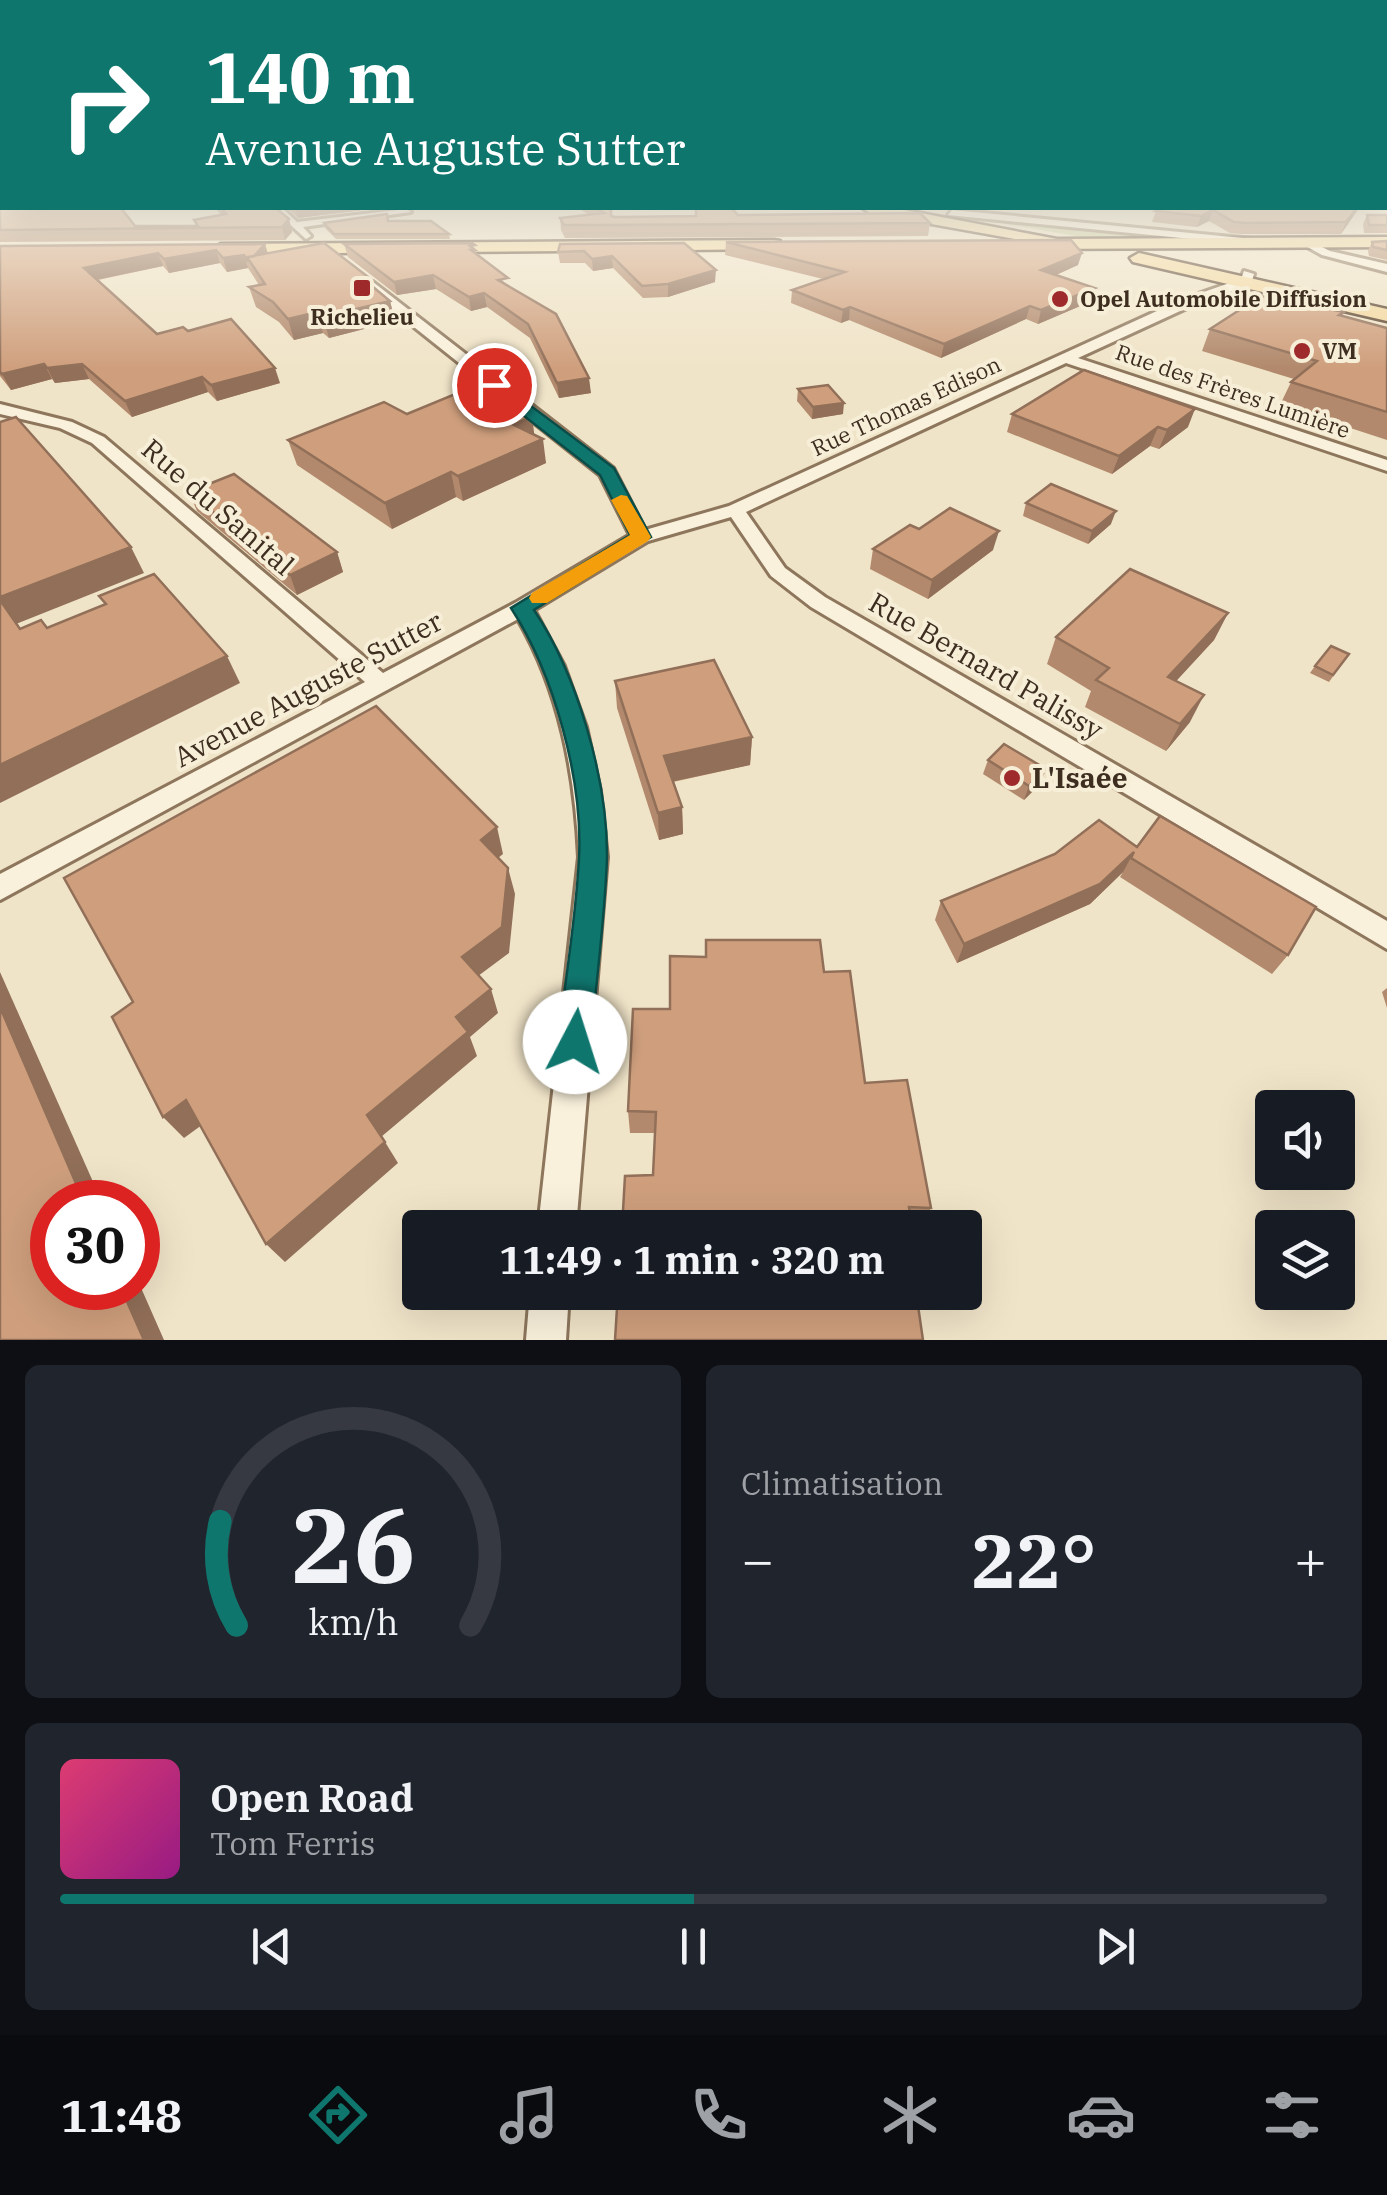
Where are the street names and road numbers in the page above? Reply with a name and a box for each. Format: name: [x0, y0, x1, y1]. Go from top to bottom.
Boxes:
street label: Rue des Frères Lumière: [1112, 337, 1354, 444]
street label: Rue Thomas Edison: [806, 349, 1005, 462]
street label: Rue du Sanital: [134, 430, 302, 583]
street label: Rue Bernard Palissy: [863, 583, 1110, 748]
street label: Avenue Auguste Sutter: [167, 602, 449, 775]

